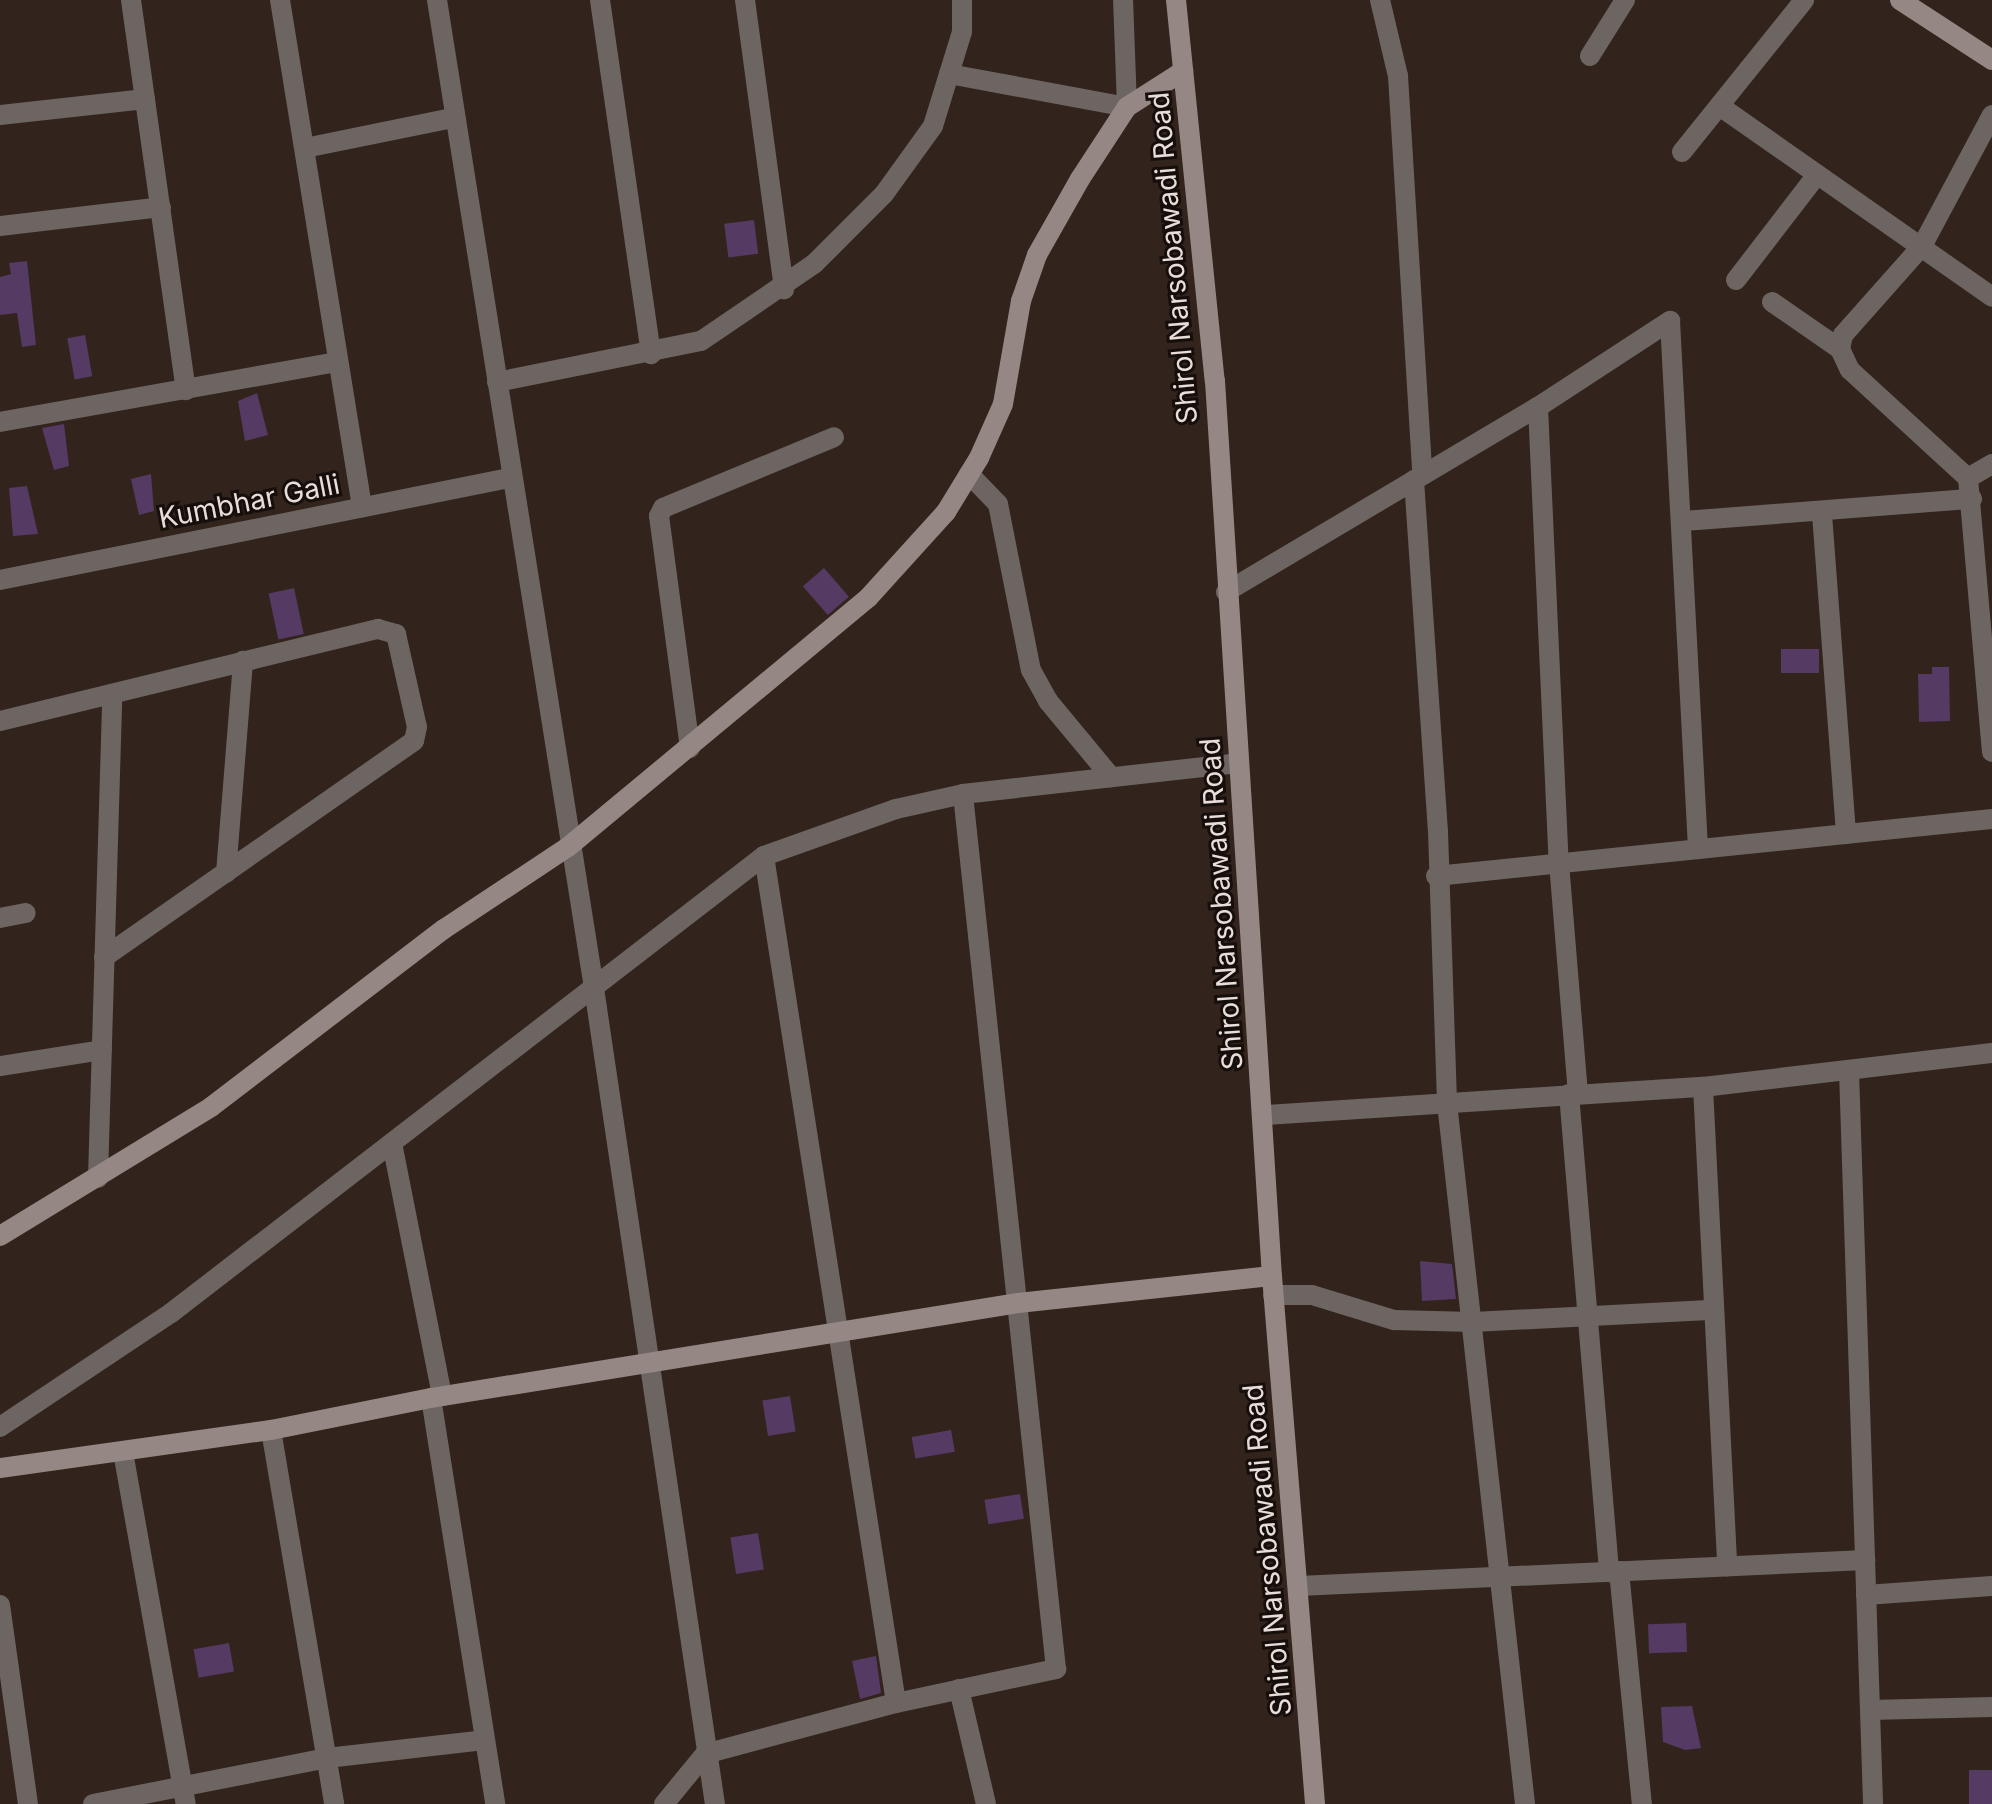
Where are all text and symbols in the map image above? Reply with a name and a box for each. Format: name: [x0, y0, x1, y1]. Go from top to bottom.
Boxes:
street label: Shirol Narsobawadi Road: [1142, 91, 1204, 425]
street label: Kumbhar Galli: [156, 467, 342, 535]
street label: Shirol Narsobawadi Road: [1193, 737, 1249, 1071]
street label: Shirol Narsobawadi Road: [1236, 1383, 1298, 1717]

